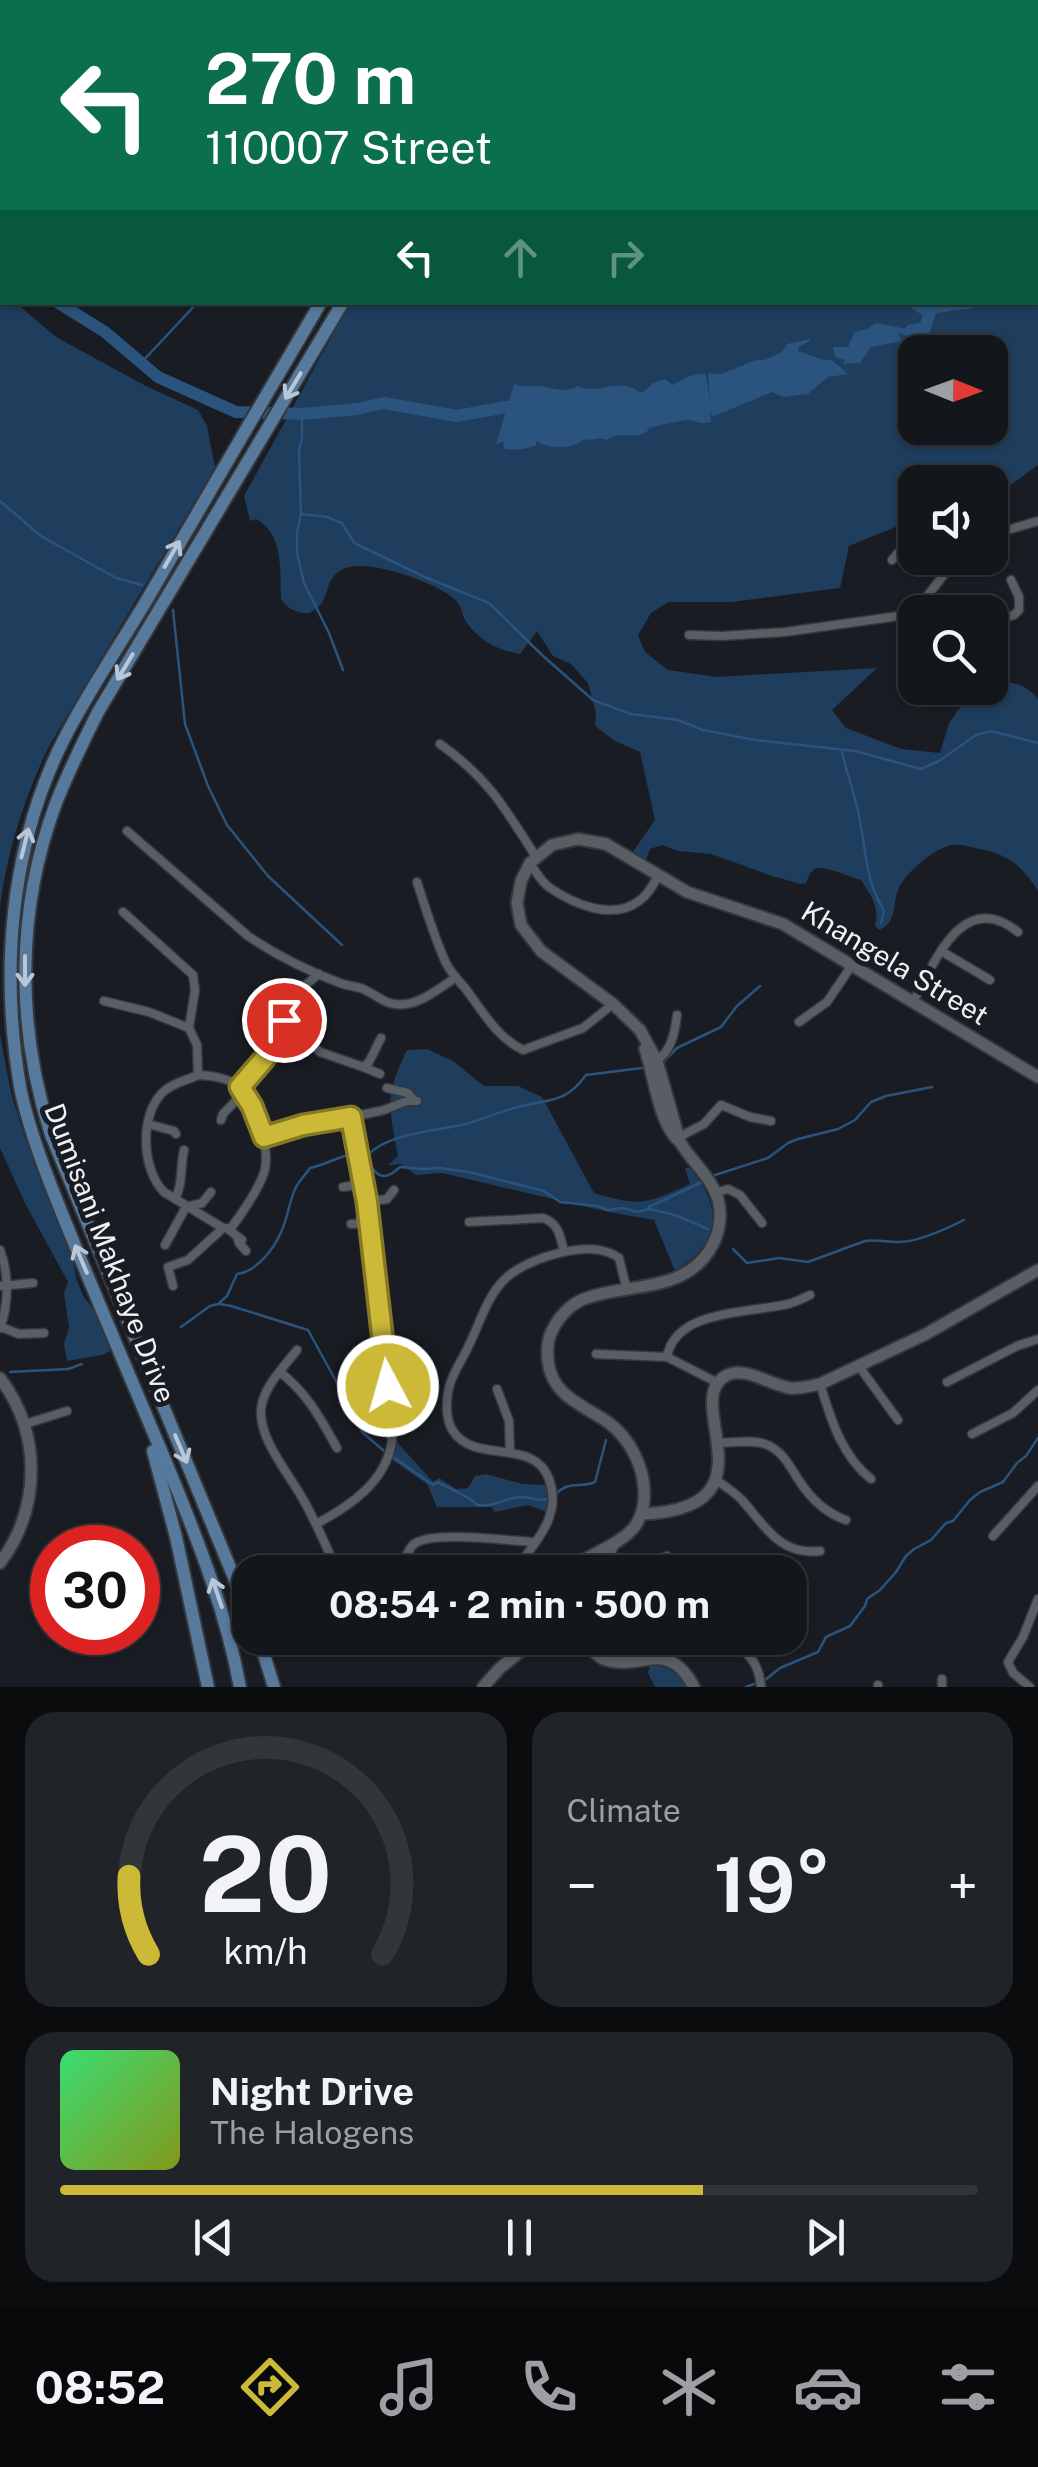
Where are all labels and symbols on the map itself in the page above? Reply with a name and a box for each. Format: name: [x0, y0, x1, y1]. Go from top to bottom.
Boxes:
north arrow: [898, 335, 1008, 445]
one-way arrow: [283, 371, 303, 400]
one-way arrow: [162, 540, 182, 569]
one-way arrow: [115, 652, 135, 681]
one-way arrow: [16, 828, 35, 859]
street label: Khangela Street: [796, 894, 995, 1031]
one-way arrow: [16, 954, 34, 987]
pin: [242, 978, 327, 1063]
street label: Dumisani Makhaye Drive: [38, 1099, 183, 1407]
one-way arrow: [71, 1244, 89, 1275]
position arrow: [336, 1334, 440, 1438]
one-way arrow: [173, 1433, 191, 1464]
speed limit sign: 30: [30, 1525, 160, 1655]
one-way arrow: [206, 1577, 224, 1609]

